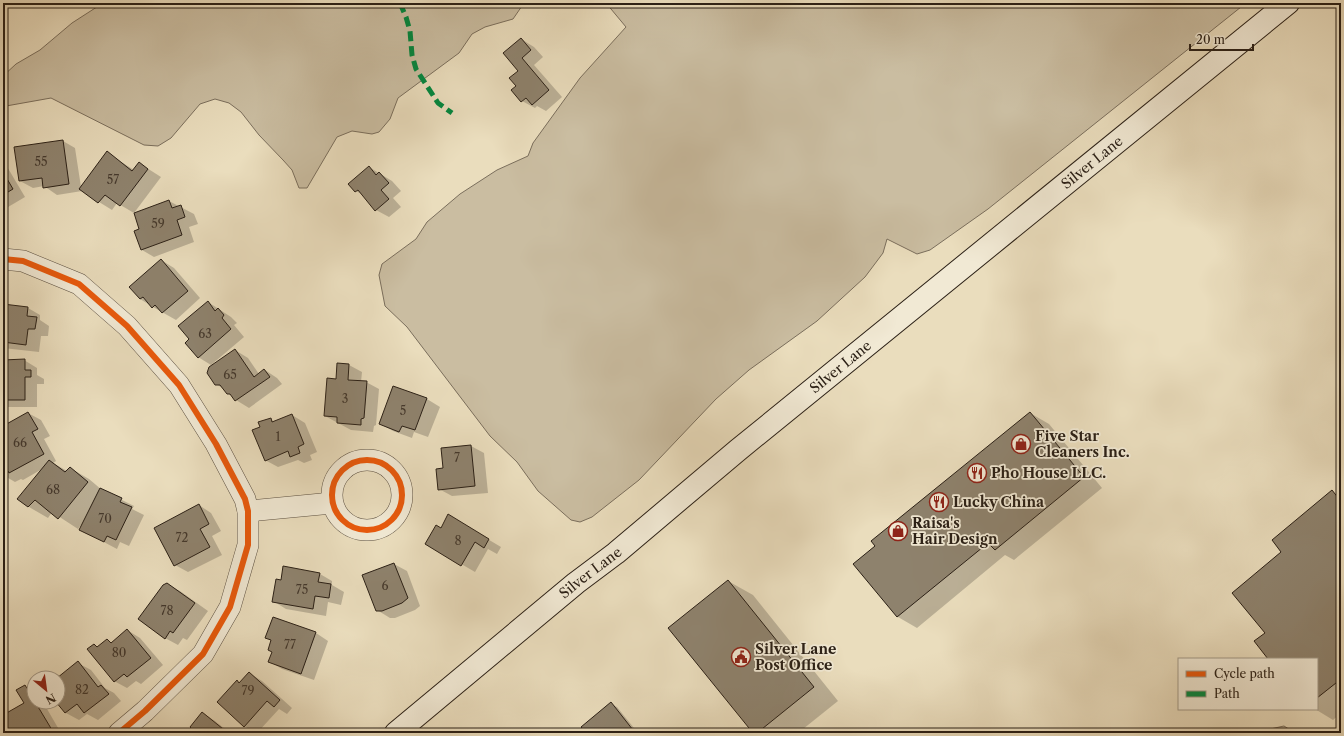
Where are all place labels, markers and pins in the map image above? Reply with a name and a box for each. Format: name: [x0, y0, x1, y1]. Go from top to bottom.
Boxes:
place label: Five Star Cleaners Inc.: [1035, 427, 1130, 461]
shop icon: Five Star Cleaners Inc.: [1010, 433, 1032, 455]
restaurant icon: Pho House LLC.: [966, 462, 988, 484]
place label: Pho House LLC.: [991, 464, 1106, 482]
restaurant icon: Lucky China: [928, 491, 950, 513]
place label: Lucky China: [953, 493, 1045, 511]
place label: Raisa's Hair Design: [912, 514, 998, 548]
shop icon: Raisa's Hair Design: [887, 520, 909, 542]
place label: Silver Lane Post Office: [755, 640, 836, 674]
public building icon: Silver Lane Post Office: [730, 646, 752, 668]

